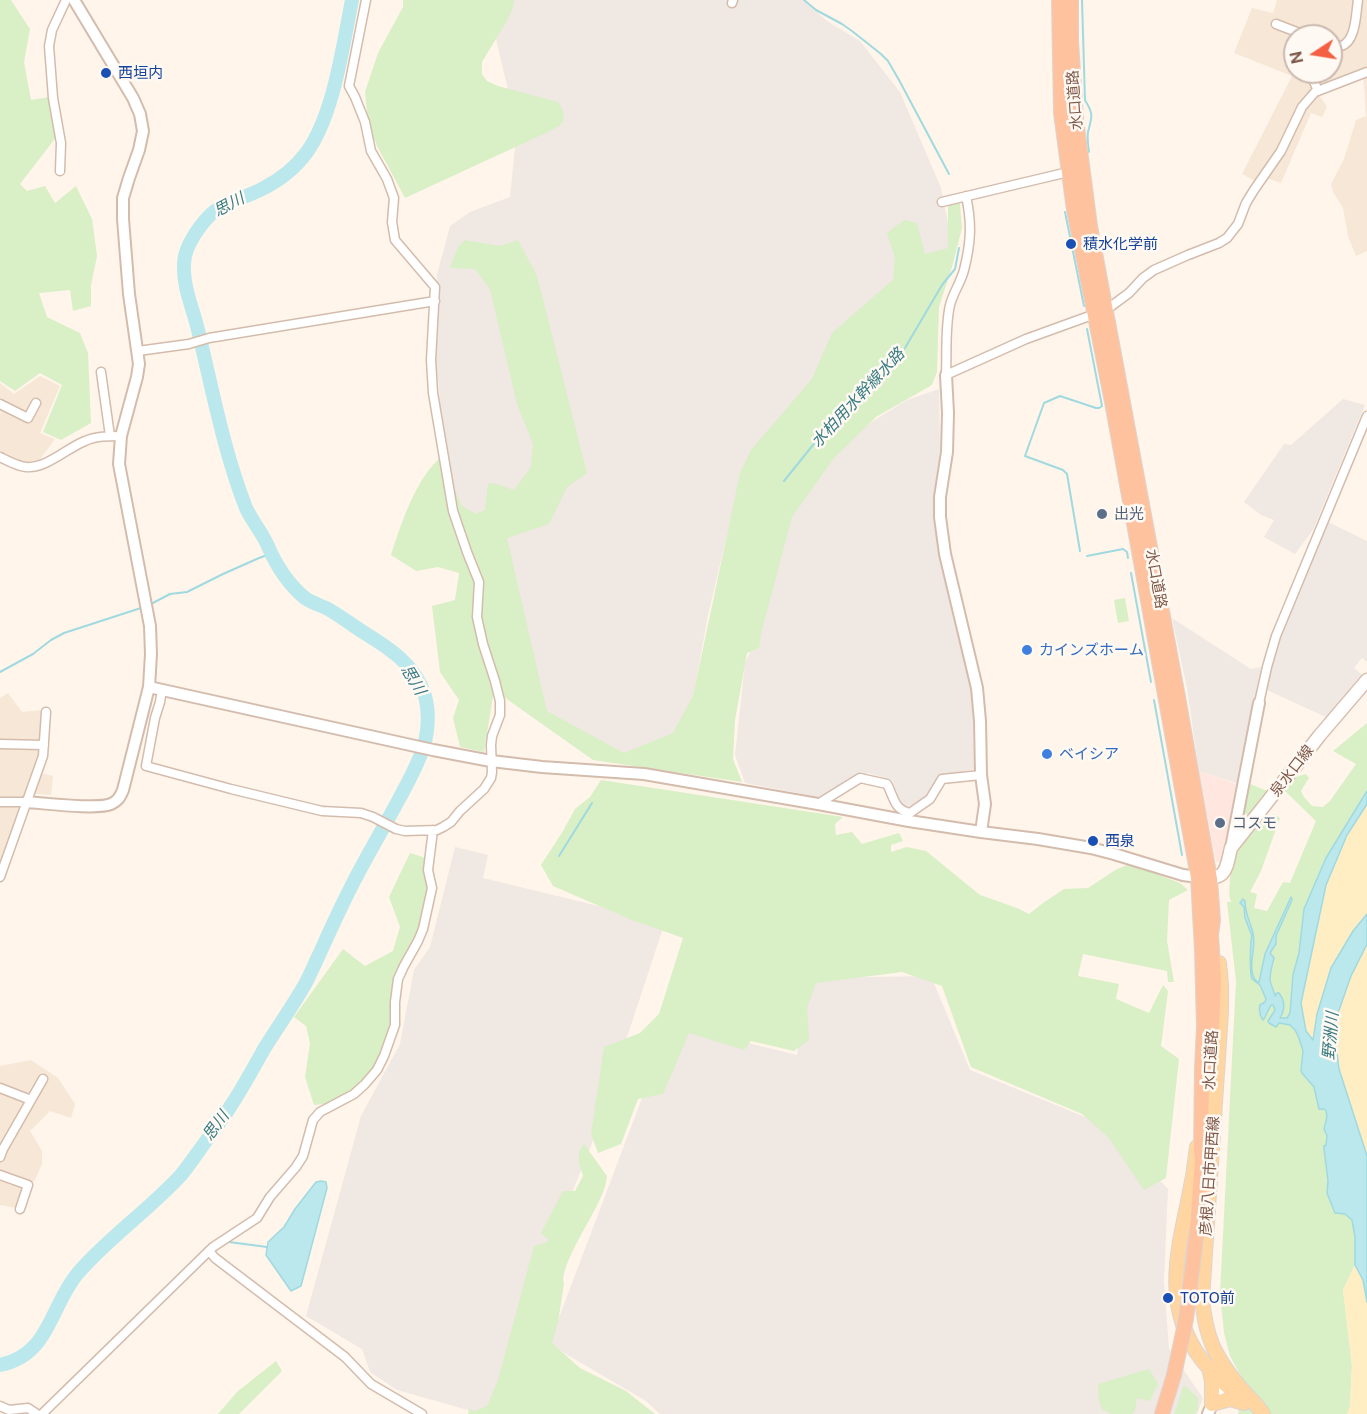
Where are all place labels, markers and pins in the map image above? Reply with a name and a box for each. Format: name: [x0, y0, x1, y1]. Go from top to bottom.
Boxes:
place label: 西垣内: [118, 64, 163, 82]
marker: 西垣内: [99, 66, 113, 80]
place label: 積水化学前: [1083, 235, 1158, 253]
marker: 積水化学前: [1064, 237, 1078, 251]
place label: 出光: [1114, 505, 1144, 523]
marker: 出光: [1095, 507, 1109, 521]
place label: カインズホーム: [1039, 641, 1144, 659]
marker: カインズホーム: [1020, 643, 1034, 657]
place label: ベイシア: [1059, 745, 1119, 763]
marker: ベイシア: [1040, 747, 1054, 761]
place label: コスモ: [1232, 814, 1277, 832]
marker: コスモ: [1213, 816, 1227, 830]
place label: 西泉: [1105, 832, 1135, 850]
marker: 西泉: [1086, 834, 1100, 848]
place label: TOTO前: [1180, 1289, 1235, 1307]
marker: TOTO前: [1161, 1291, 1175, 1305]

